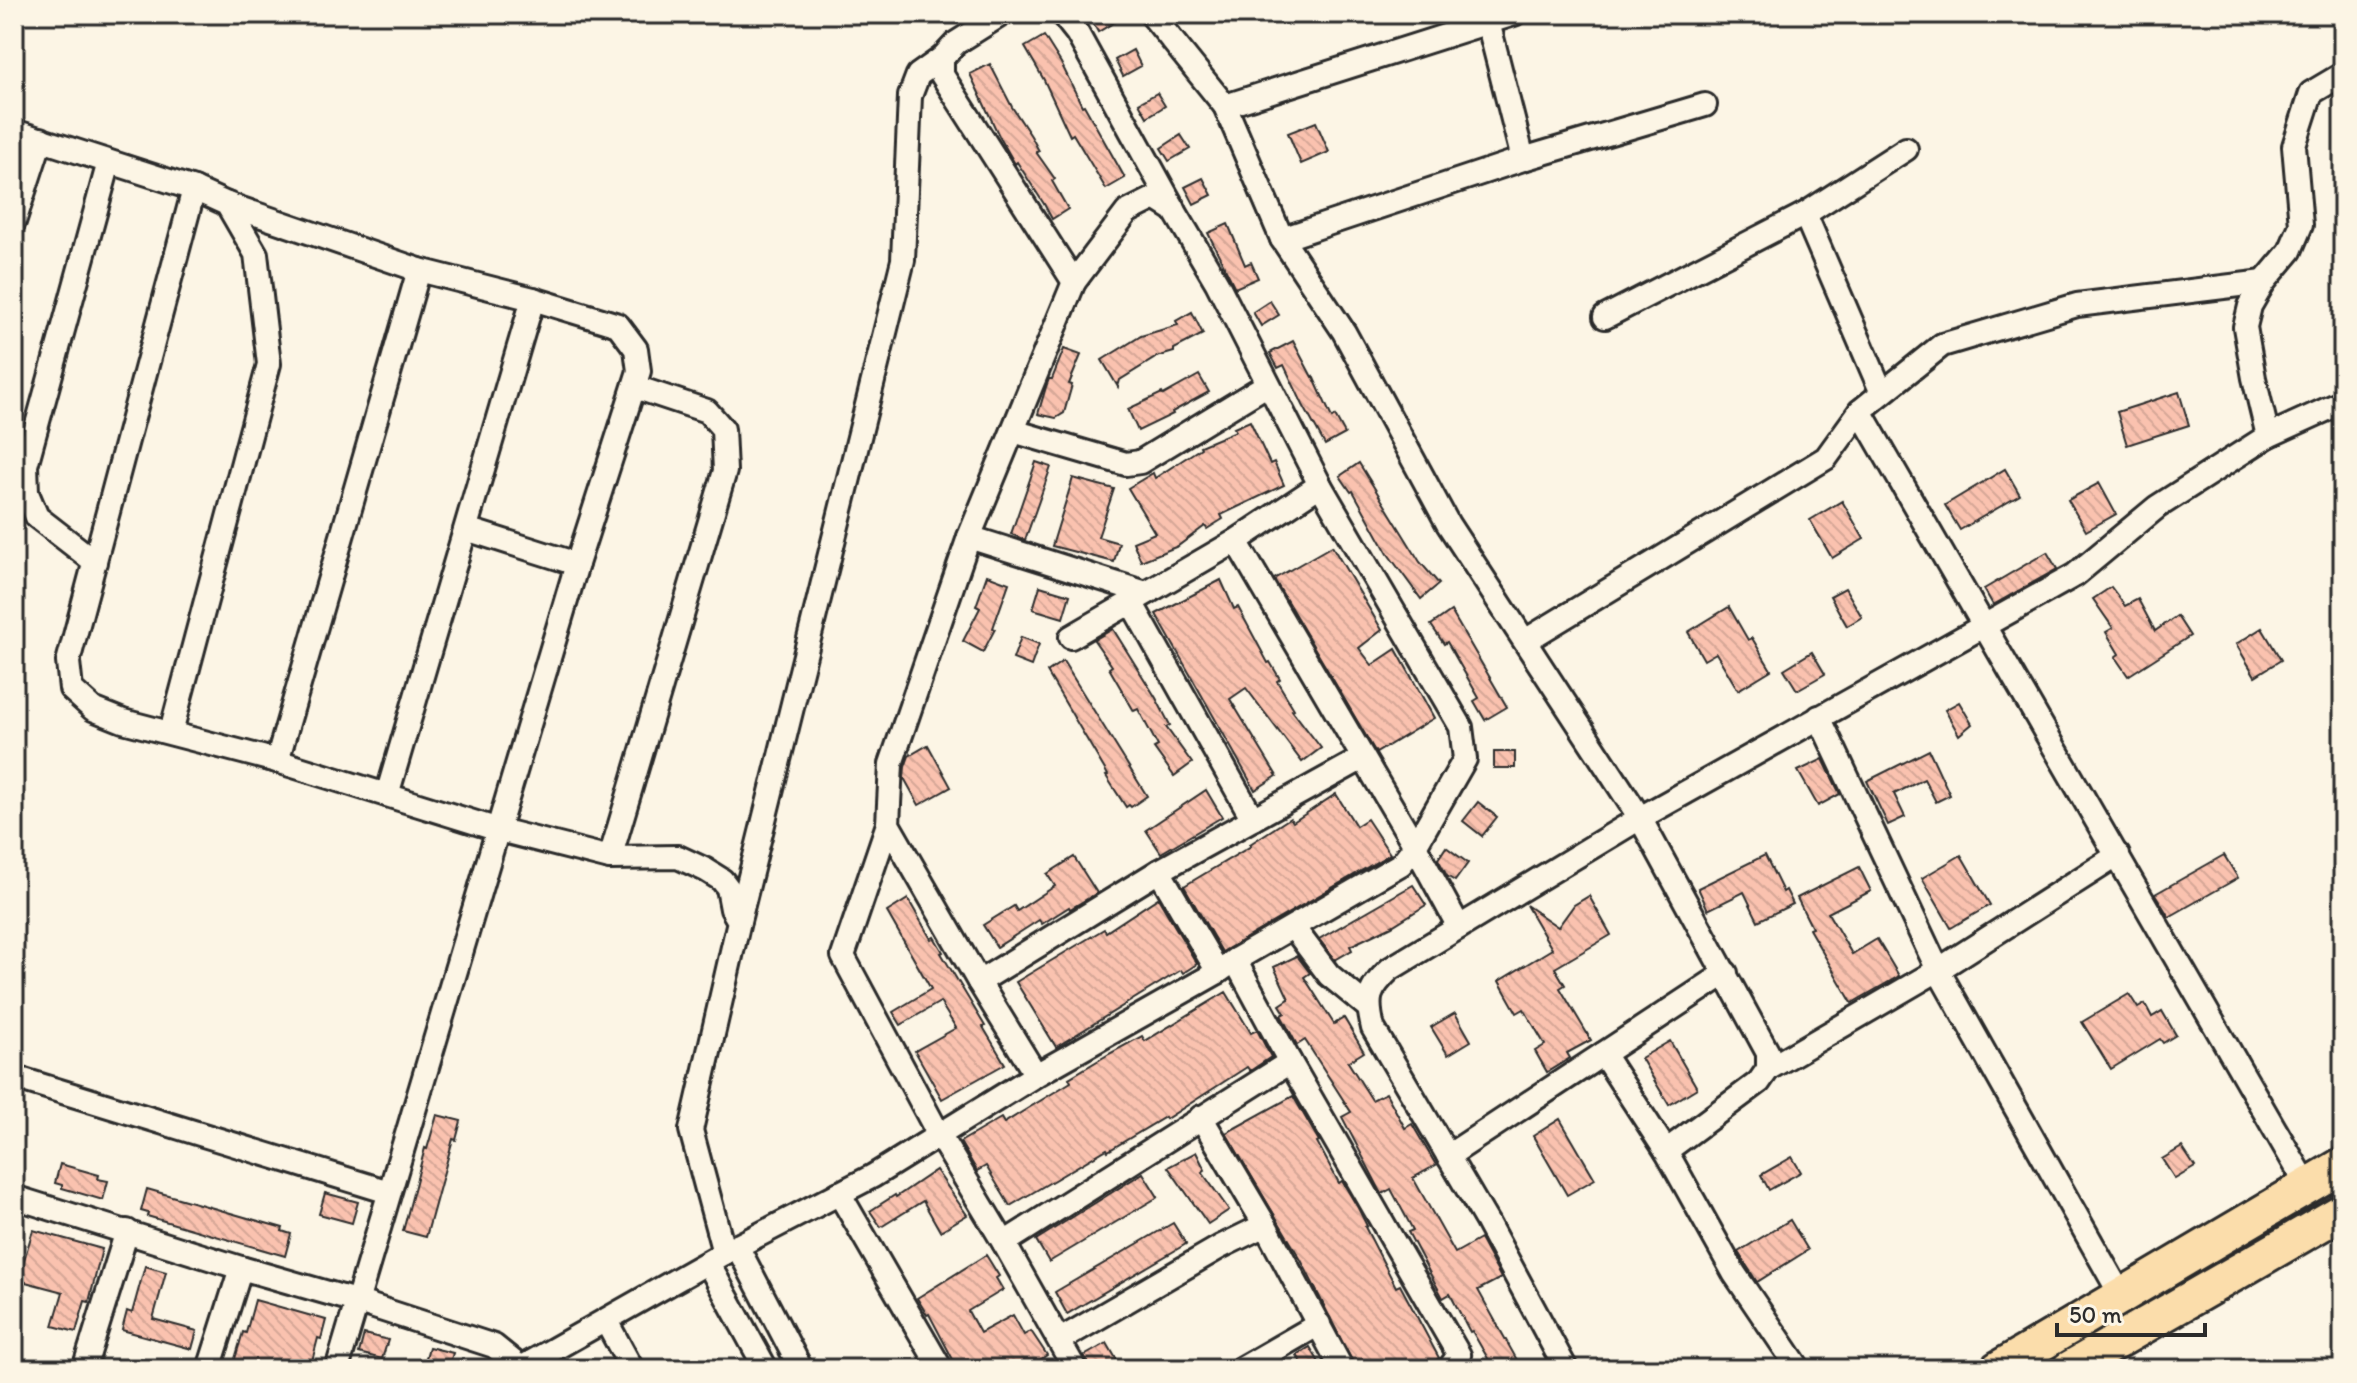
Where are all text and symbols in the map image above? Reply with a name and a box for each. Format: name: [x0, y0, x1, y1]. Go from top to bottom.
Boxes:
scale bar: [2057, 1287, 2205, 1337]
text: 50 m: [2069, 1300, 2122, 1329]

